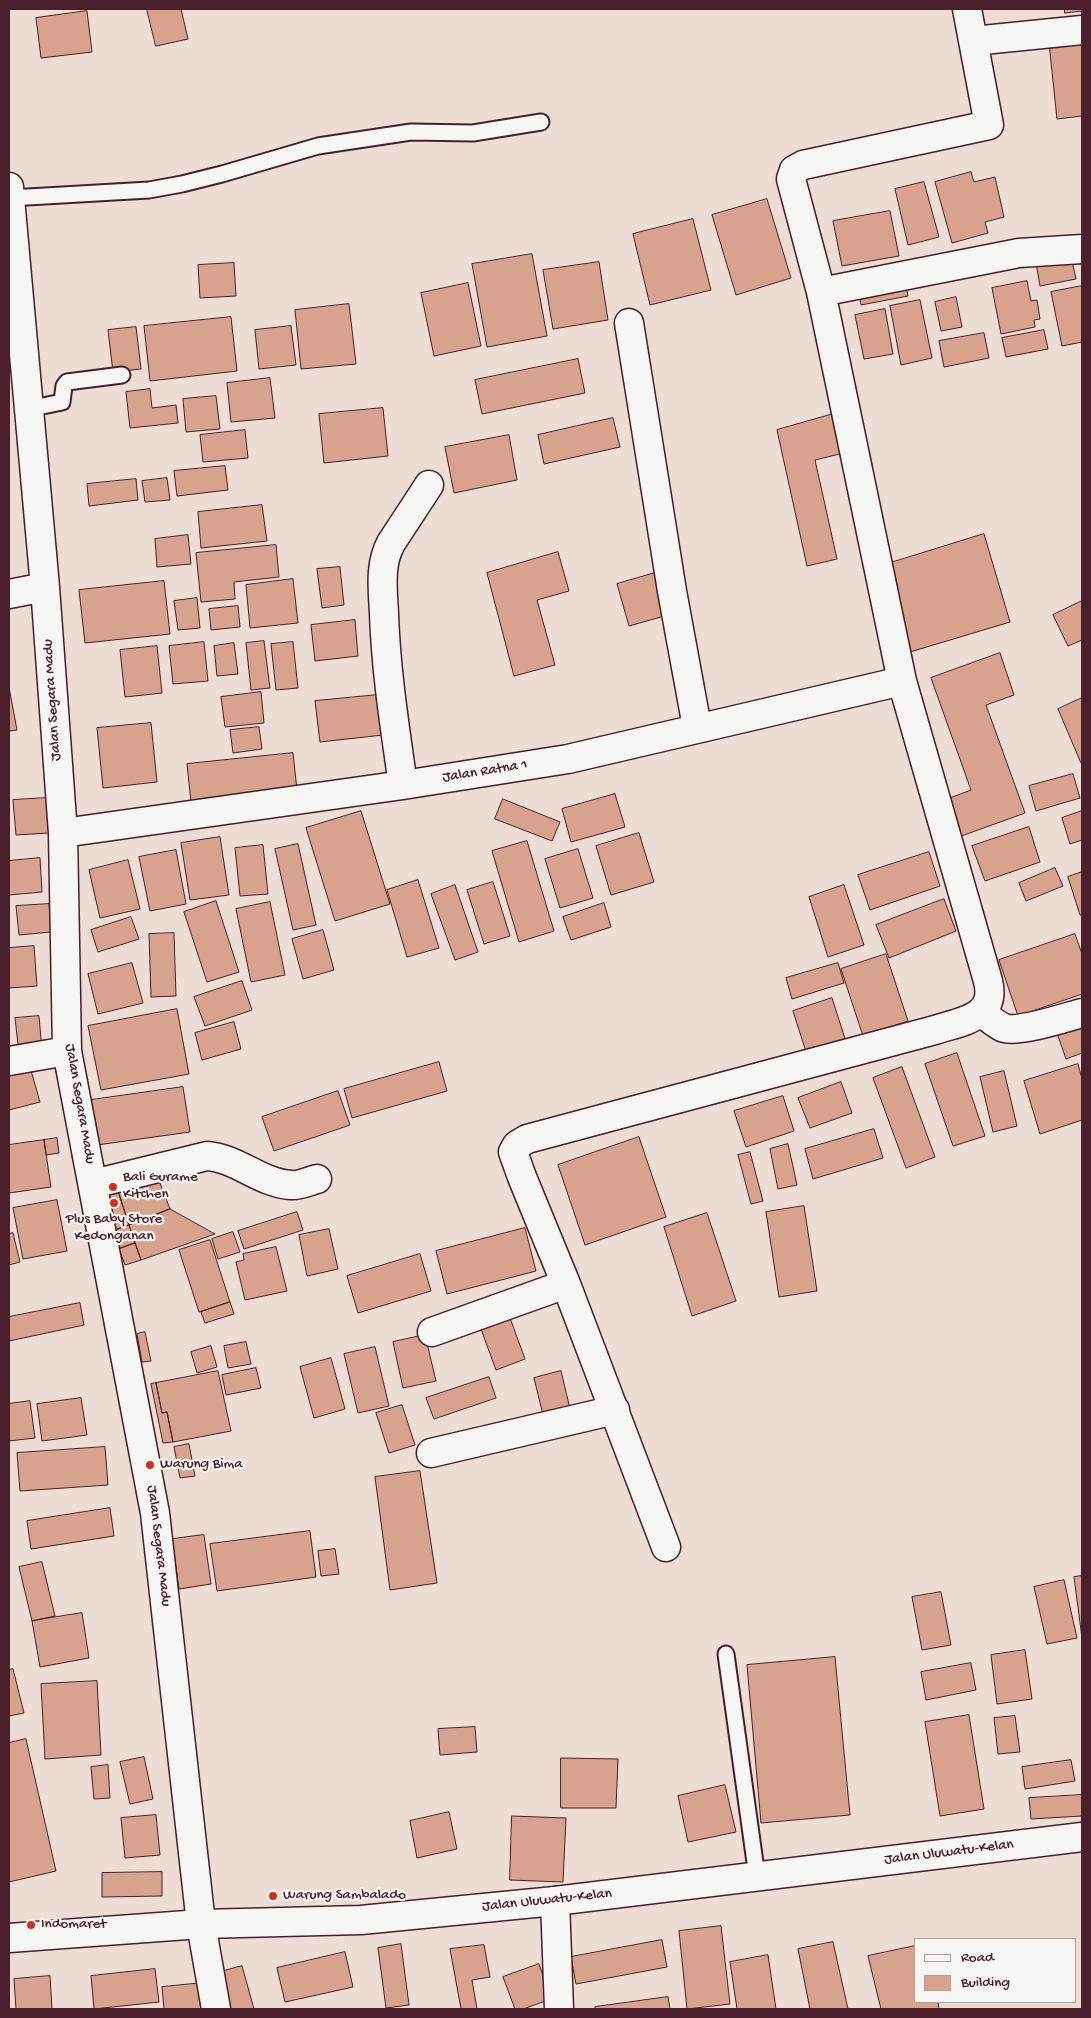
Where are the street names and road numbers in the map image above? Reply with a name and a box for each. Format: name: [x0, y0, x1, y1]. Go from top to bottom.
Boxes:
street label: Jalan Segara Madu: [40, 639, 66, 761]
street label: Jalan Ratna 1: [441, 756, 529, 788]
street label: Jalan Segara Madu: [60, 1042, 98, 1166]
street label: Jalan Segara Madu: [142, 1484, 174, 1608]
street label: Jalan Uluwatu-Kelan: [883, 1836, 1015, 1870]
street label: Jalan Uluwatu-Kelan: [481, 1885, 613, 1917]

